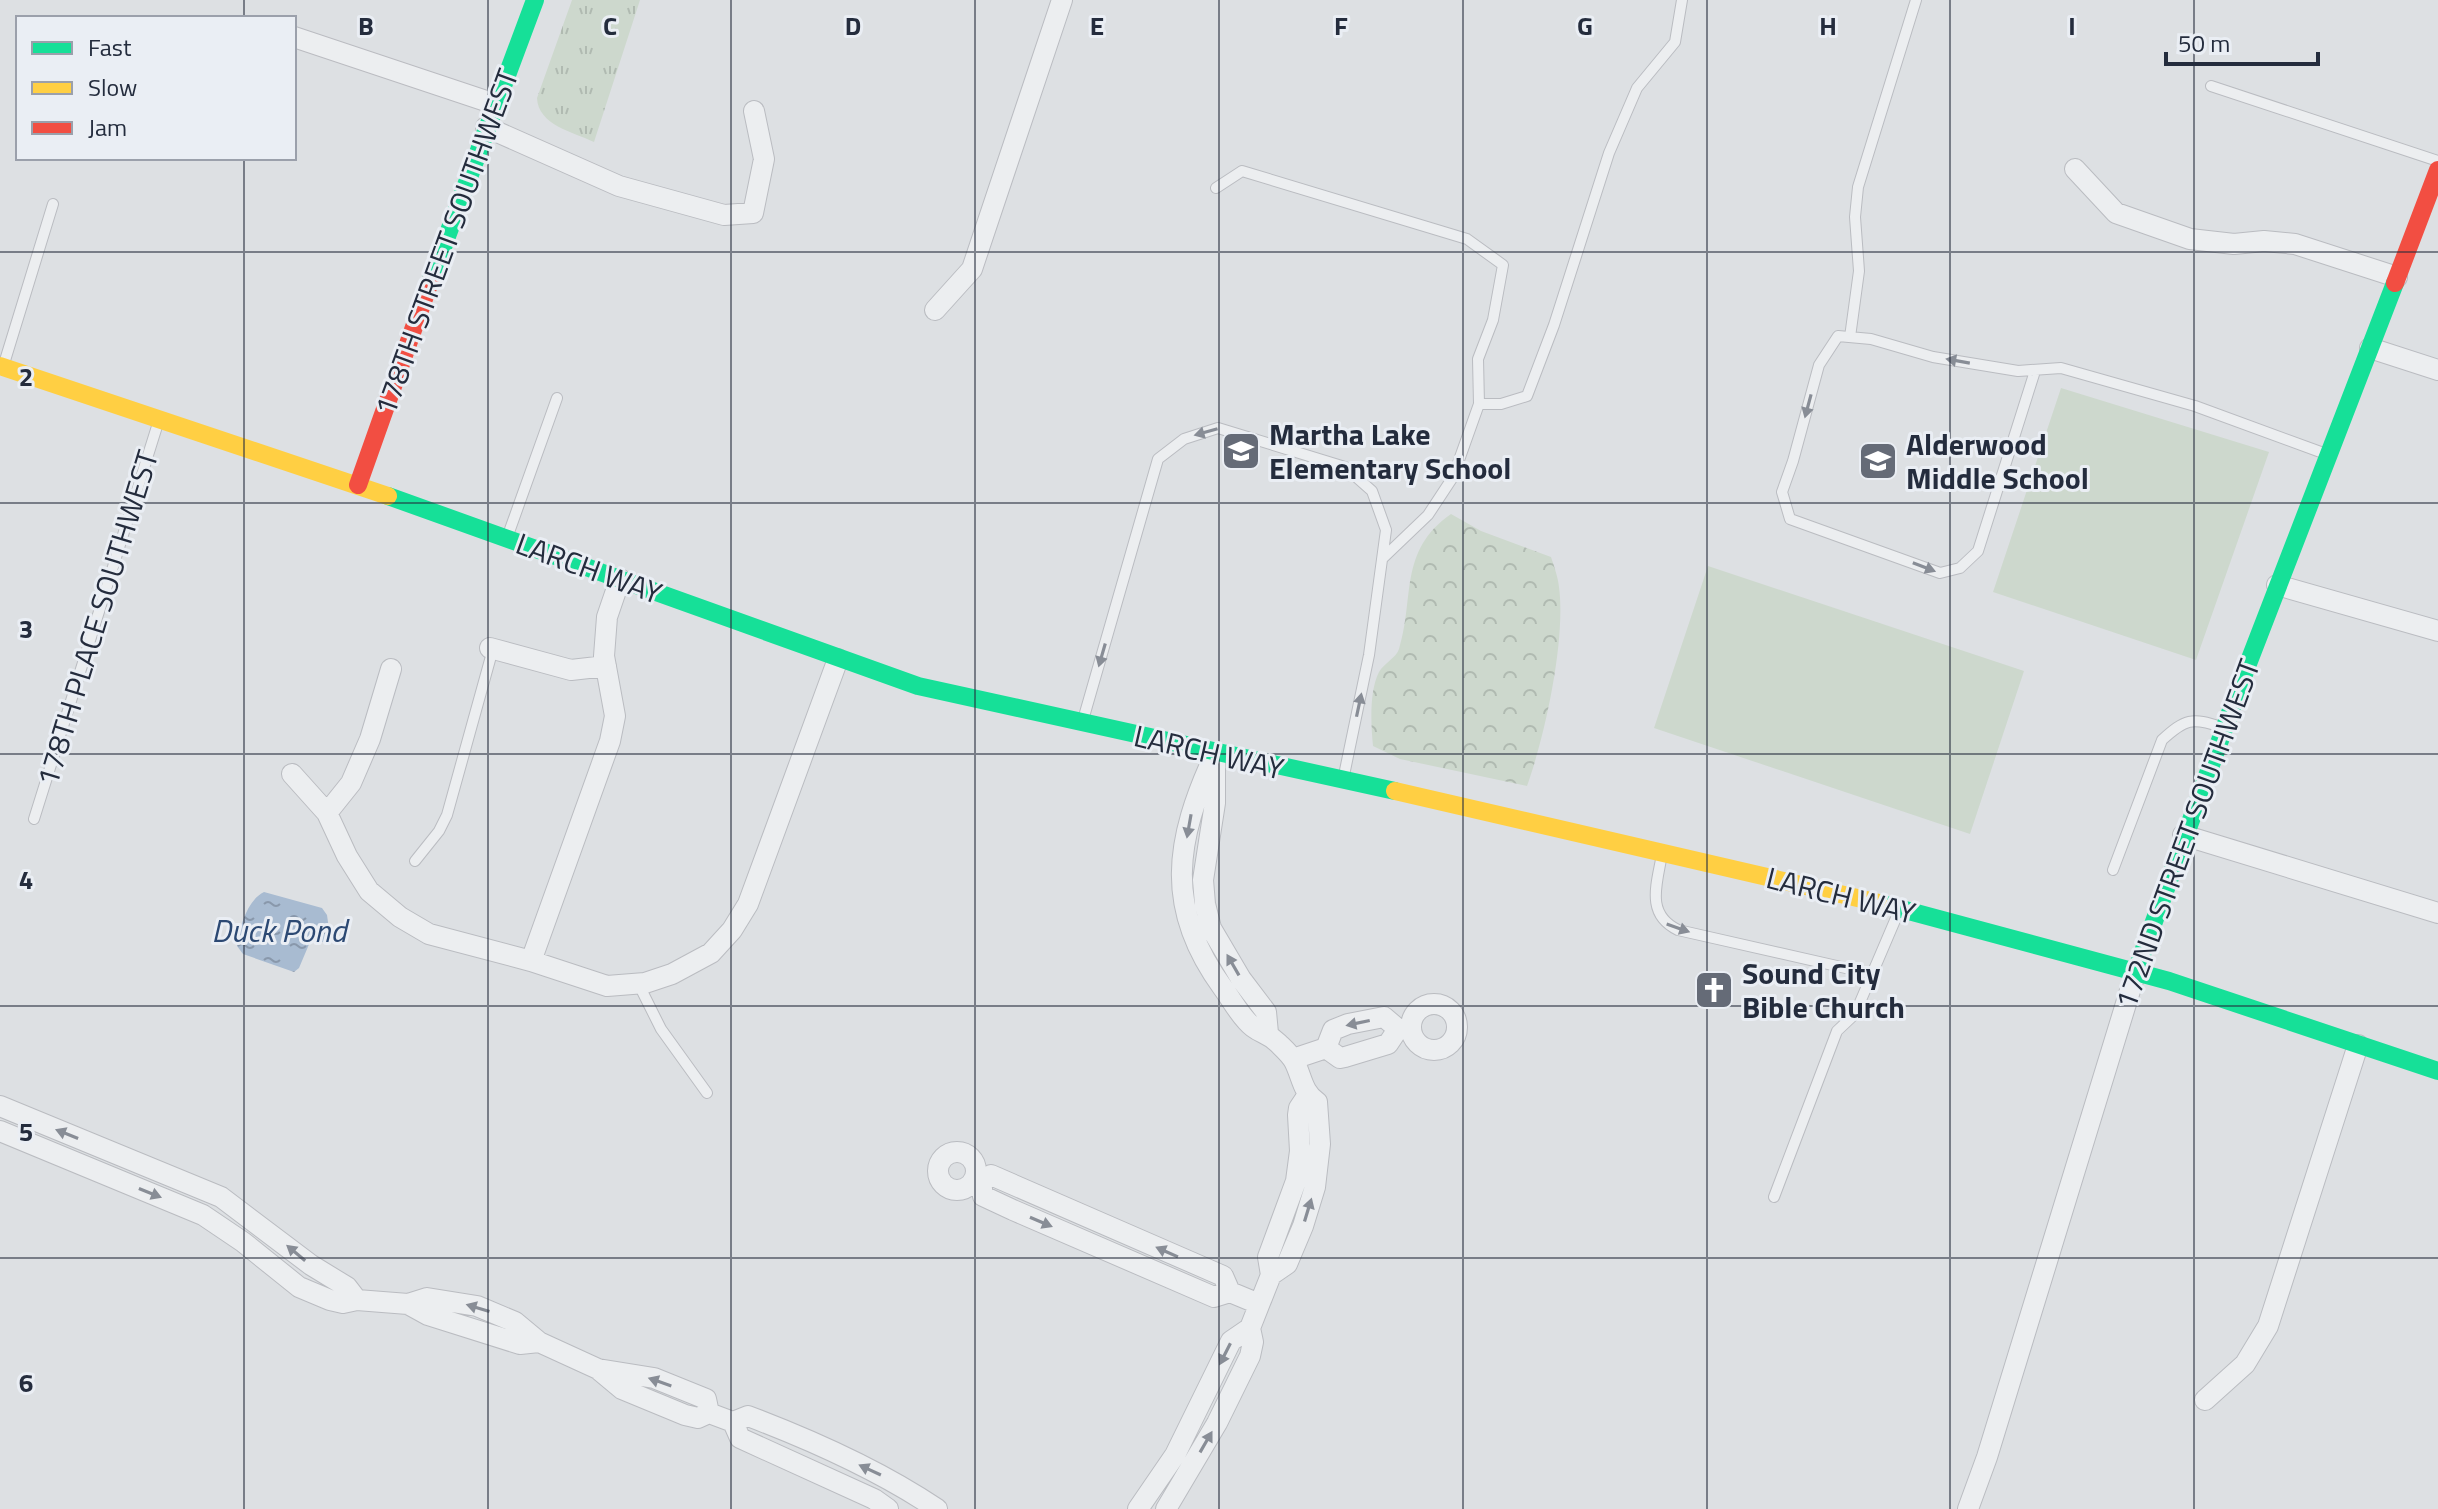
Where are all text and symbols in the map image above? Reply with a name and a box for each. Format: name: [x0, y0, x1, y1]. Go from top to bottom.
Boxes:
text: B: [358, 6, 374, 45]
text: C: [603, 6, 617, 45]
text: D: [845, 6, 861, 45]
text: E: [1090, 6, 1104, 45]
text: F: [1334, 6, 1348, 45]
text: G: [1577, 6, 1593, 45]
text: H: [1819, 6, 1837, 45]
text: I: [2068, 6, 2076, 45]
legend: [16, 16, 296, 160]
scale bar: [2166, 16, 2318, 66]
text: 50 m: [2178, 25, 2230, 61]
text: Fast: [88, 29, 132, 65]
street label: 178TH STREET SOUTHWEST: [362, 62, 530, 422]
text: Slow: [88, 69, 137, 105]
text: Jam: [88, 109, 127, 145]
one-way arrow: [1945, 355, 1970, 367]
text: 2: [19, 357, 33, 396]
one-way arrow: [1801, 394, 1813, 419]
place label: Martha Lake Elementary School: [1269, 411, 1511, 491]
place label: Alderwood Middle School: [1906, 421, 2089, 501]
one-way arrow: [1194, 426, 1218, 439]
school or university icon: Martha Lake Elementary School: [1220, 430, 1262, 472]
school or university icon: Alderwood Middle School: [1857, 440, 1899, 482]
street label: 178TH PLACE SOUTHWEST: [24, 444, 170, 791]
street label: LARCH WAY: [510, 520, 668, 616]
one-way arrow: [1912, 561, 1936, 574]
text: 3: [19, 609, 33, 648]
one-way arrow: [1095, 643, 1108, 667]
street label: 172ND STREET SOUTHWEST: [2102, 652, 2272, 1015]
one-way arrow: [1353, 692, 1366, 717]
street label: LARCH WAY: [1130, 712, 1288, 792]
one-way arrow: [1182, 814, 1195, 839]
street label: LARCH WAY: [1761, 854, 1921, 936]
text: 4: [19, 860, 33, 899]
water label: Duck Pond: [212, 906, 350, 954]
one-way arrow: [1667, 922, 1691, 935]
place label: Sound City Bible Church: [1742, 950, 1905, 1030]
one-way arrow: [1226, 954, 1240, 976]
church icon: Sound City Bible Church: [1693, 969, 1735, 1011]
one-way arrow: [1345, 1017, 1370, 1030]
text: 5: [19, 1112, 33, 1151]
one-way arrow: [55, 1127, 79, 1140]
one-way arrow: [138, 1186, 162, 1199]
one-way arrow: [1302, 1197, 1315, 1221]
one-way arrow: [1029, 1216, 1053, 1229]
one-way arrow: [287, 1245, 307, 1262]
one-way arrow: [1155, 1245, 1179, 1258]
one-way arrow: [466, 1301, 490, 1314]
one-way arrow: [1218, 1342, 1231, 1365]
text: 6: [19, 1363, 33, 1402]
one-way arrow: [648, 1375, 672, 1387]
one-way arrow: [1199, 1431, 1213, 1453]
one-way arrow: [858, 1463, 882, 1477]

